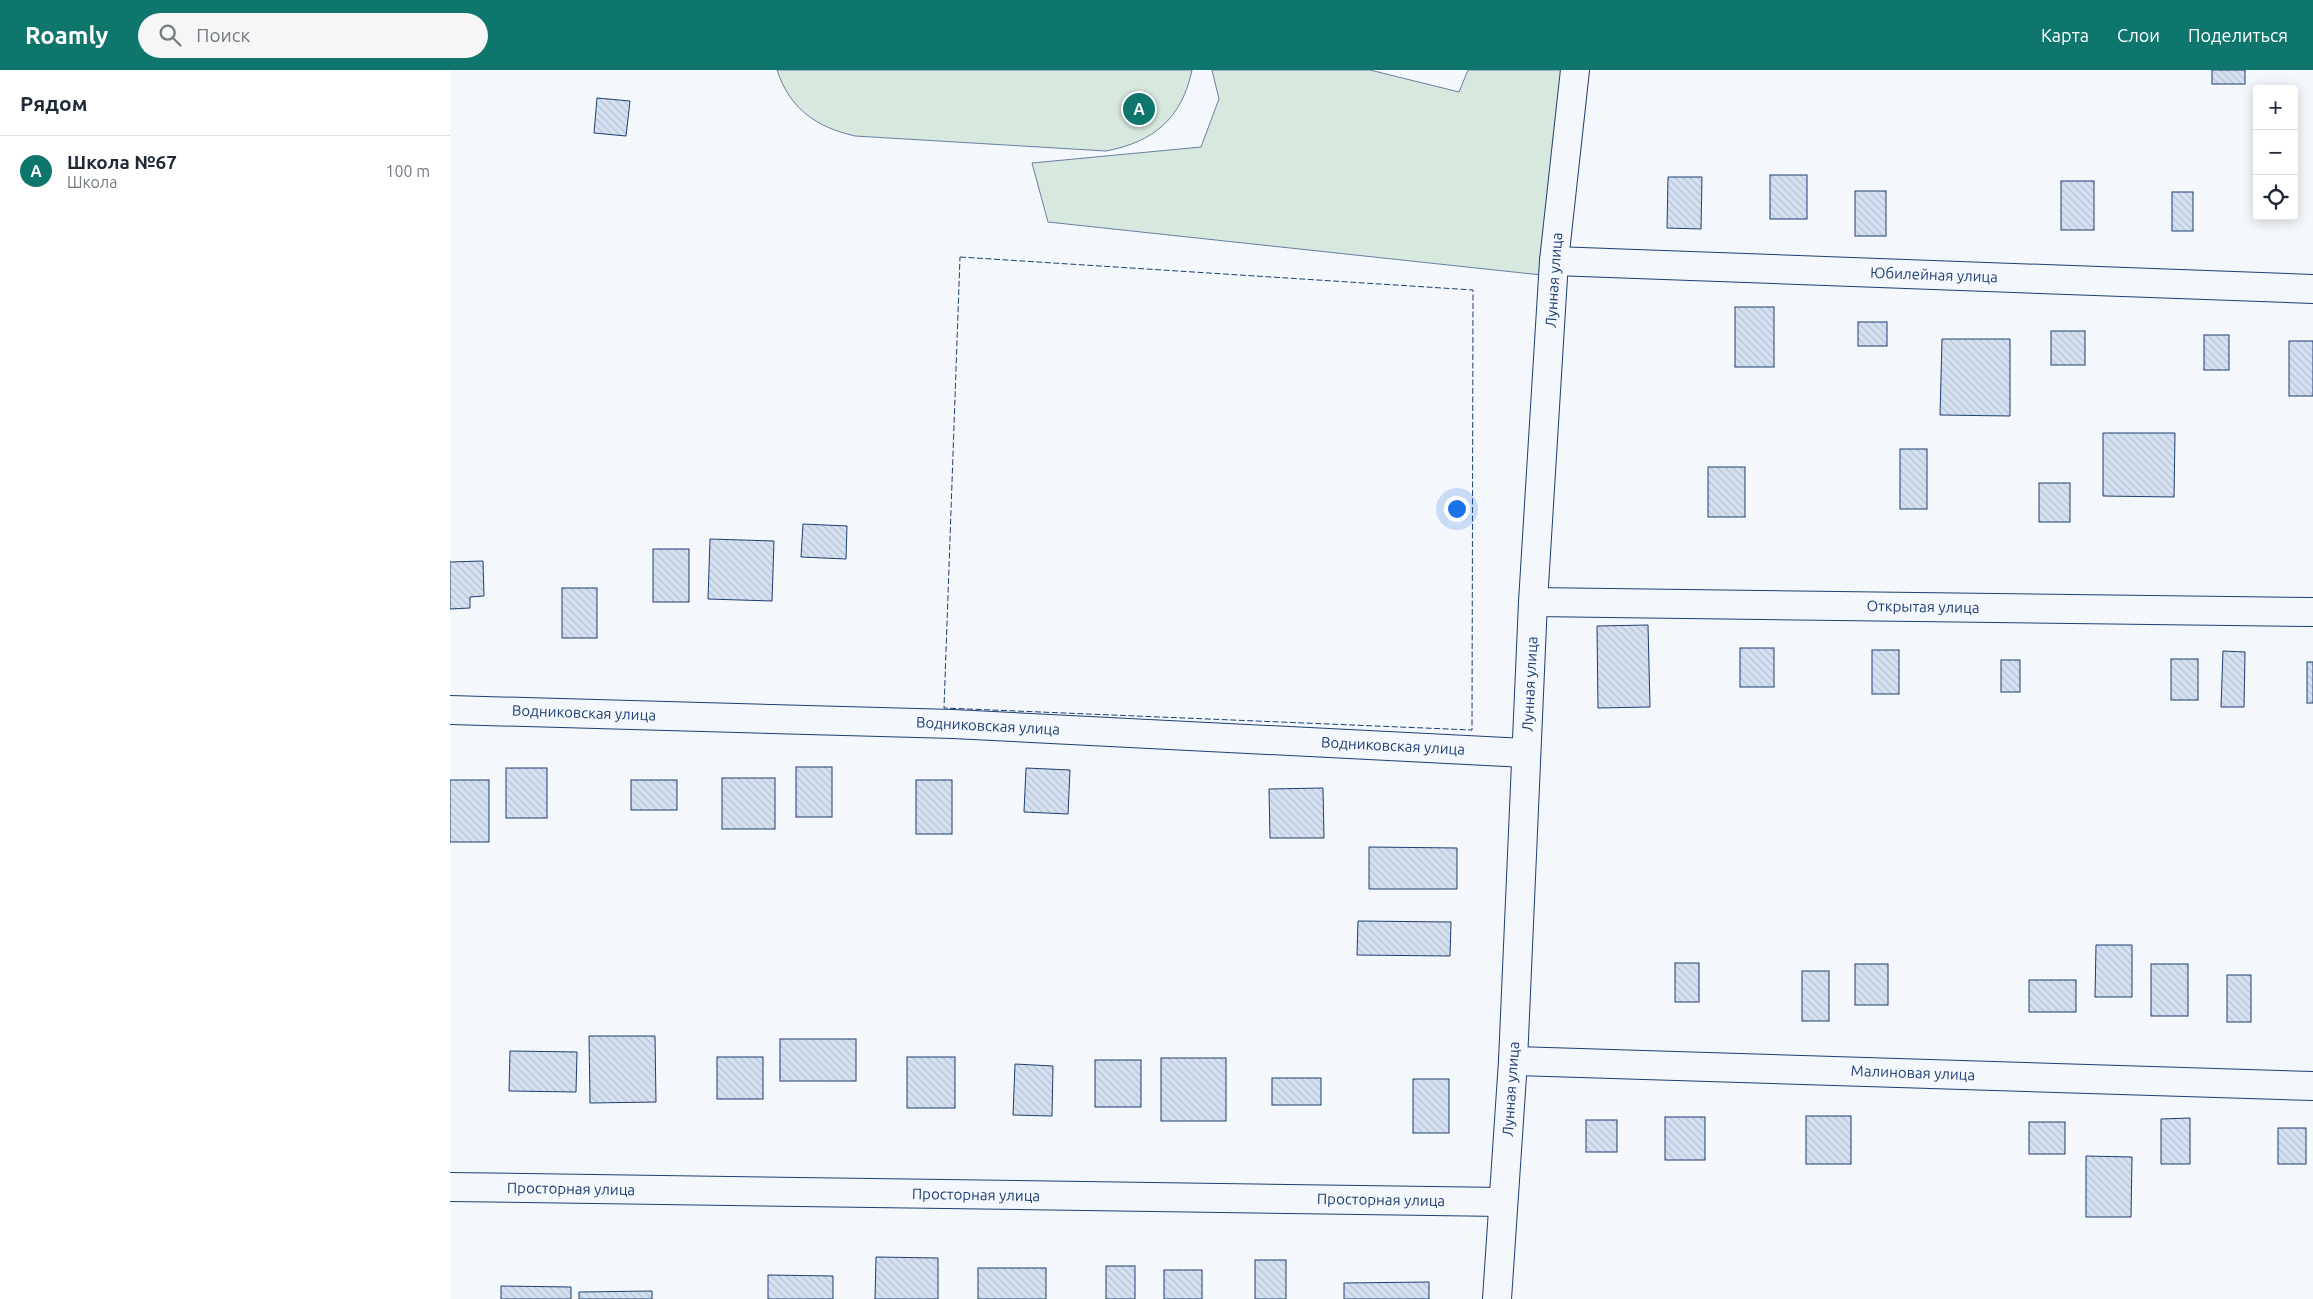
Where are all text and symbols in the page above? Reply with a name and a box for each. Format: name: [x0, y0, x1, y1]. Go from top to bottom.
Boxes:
search box: [138, 13, 488, 58]
icon: search: [156, 21, 184, 49]
text: Roamly: [25, 22, 108, 49]
text: Поиск: [196, 24, 250, 46]
text: Карта: [2041, 25, 2089, 45]
text: Слои: [2117, 25, 2160, 45]
text: Поделиться: [2188, 25, 2288, 45]
map controls: [2253, 85, 2298, 220]
button: +: [2253, 85, 2298, 130]
pin: A: [1123, 90, 1155, 128]
text: Рядом: [20, 91, 88, 115]
button: −: [2253, 130, 2298, 175]
text: Школа №67: [67, 151, 177, 173]
text: A: [30, 162, 42, 180]
text: 100 m: [385, 162, 430, 180]
text: Школа: [67, 173, 117, 191]
button: locate: [2253, 175, 2298, 220]
street label: Лунная улица: [1542, 232, 1565, 328]
street label: Юбилейная улица: [1870, 264, 1998, 285]
your location: [1444, 496, 1470, 522]
street label: Открытая улица: [1866, 597, 1980, 616]
street label: Лунная улица: [1519, 636, 1540, 732]
street label: Водниковская улица: [512, 701, 656, 724]
street label: Водниковская улица: [916, 713, 1060, 738]
street label: Водниковская улица: [1321, 733, 1465, 758]
street label: Лунная улица: [1499, 1041, 1522, 1137]
street label: Малиновая улица: [1851, 1062, 1976, 1083]
street label: Просторная улица: [507, 1179, 635, 1198]
street label: Просторная улица: [912, 1185, 1040, 1204]
street label: Просторная улица: [1317, 1190, 1445, 1209]

